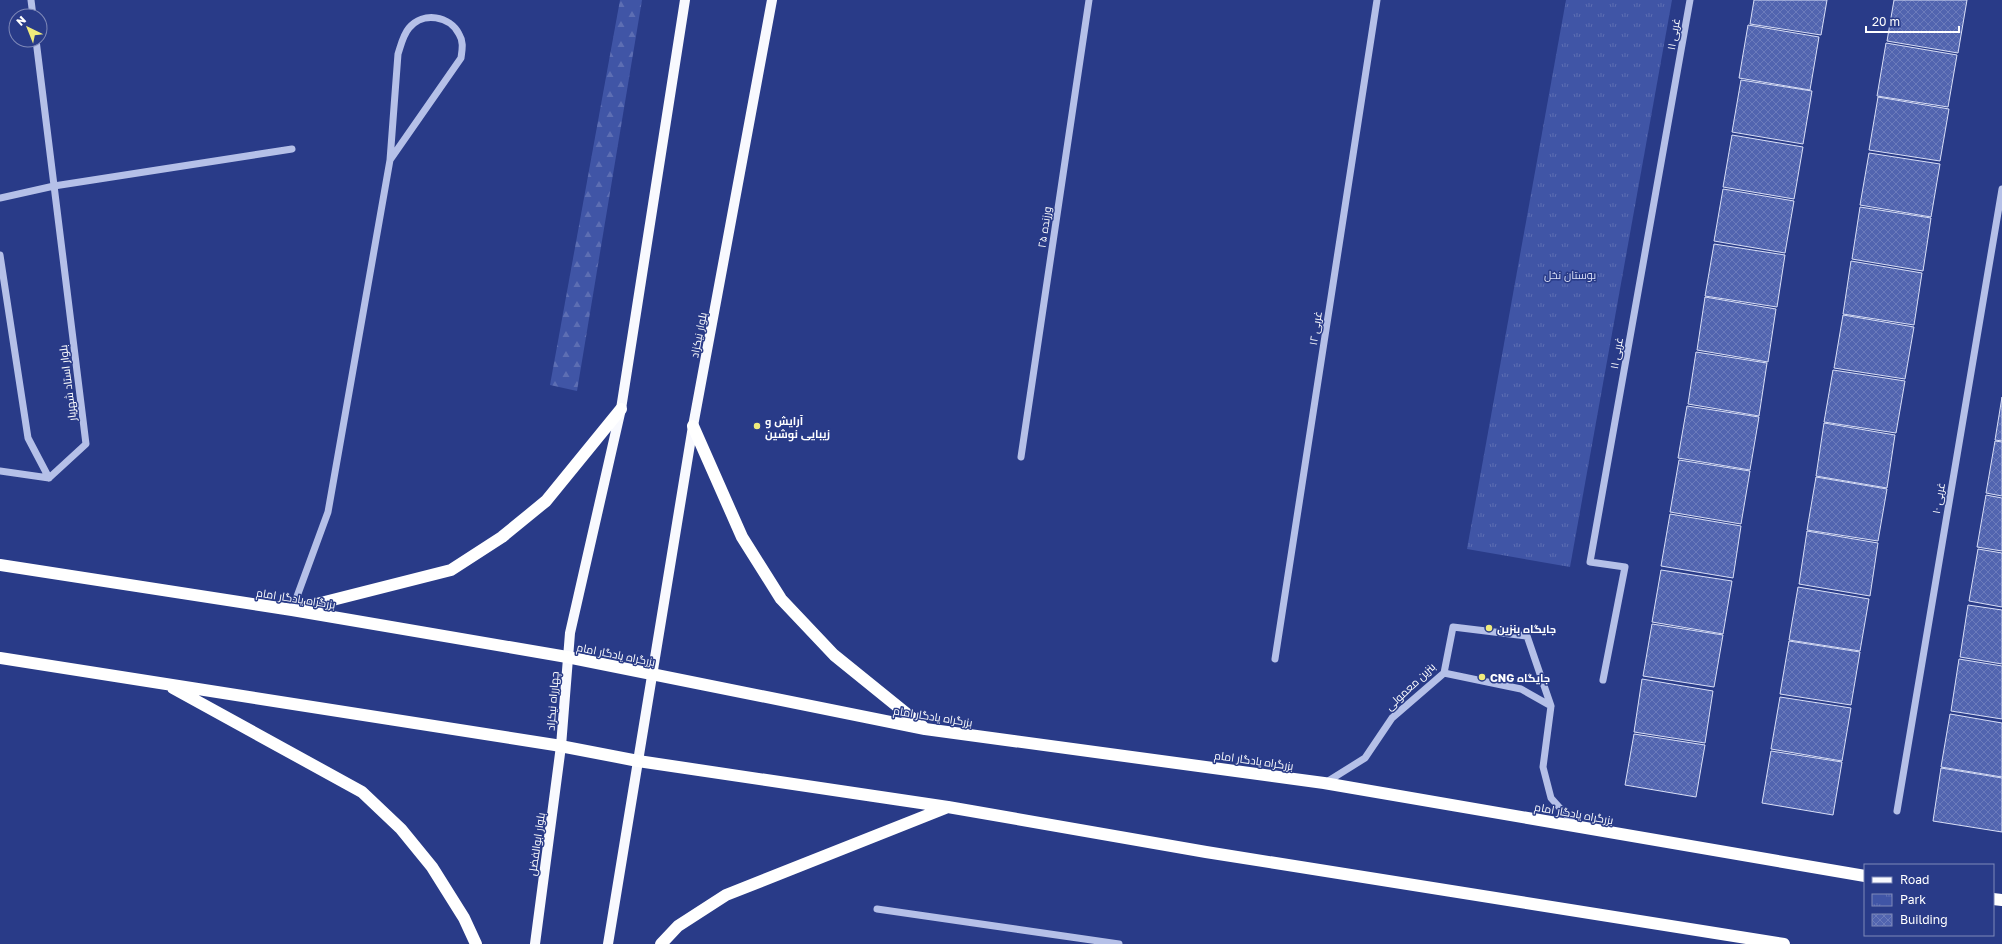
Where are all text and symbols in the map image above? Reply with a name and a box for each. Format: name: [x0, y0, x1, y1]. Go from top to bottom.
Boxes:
north arrow: [8, 8, 48, 48]
scale bar: [1866, 8, 1959, 34]
text: N: [13, 13, 28, 28]
text: 20 m: [1872, 14, 1900, 29]
street label: غربی ۱۱: [1664, 17, 1683, 51]
street label: ورزنده ۲۵: [1035, 206, 1054, 249]
park label: بوستان نخل: [1544, 268, 1596, 282]
street label: غربی ۱۲: [1306, 310, 1325, 346]
street label: بلوار نیکزاد: [687, 311, 710, 359]
street label: غربی ۱۱: [1607, 336, 1626, 370]
street label: بلوار استاد شهریار: [56, 344, 79, 423]
place label: آرایش و زیبایی نوشین: [765, 414, 830, 442]
marker: آرایش و زیبایی نوشین: [752, 421, 762, 431]
street label: غربی ۱۰: [1929, 481, 1948, 515]
street label: بزرگراه یادگار امام: [255, 585, 337, 613]
place label: جایگاه بنزین: [1497, 622, 1556, 636]
marker: جایگاه بنزین: [1484, 623, 1494, 633]
street label: بزرگراه یادگار امام: [575, 640, 657, 670]
street label: بنزین معمولی: [1382, 660, 1438, 713]
street label: چهارراه نیکزاد: [543, 671, 562, 731]
place label: CNG جایگاه: [1490, 671, 1550, 685]
marker: CNG جایگاه: [1477, 672, 1487, 682]
street label: بزرگراه یادگار امام: [892, 703, 974, 731]
street label: بزرگراه یادگار امام: [1213, 748, 1295, 774]
street label: بزرگراه یادگار امام: [1533, 800, 1615, 828]
street label: بلوار ابوالفضل: [525, 812, 548, 877]
legend: [1864, 864, 1994, 936]
text: Road: [1900, 872, 1929, 887]
text: Park: [1900, 892, 1926, 907]
text: Building: [1900, 912, 1948, 927]

